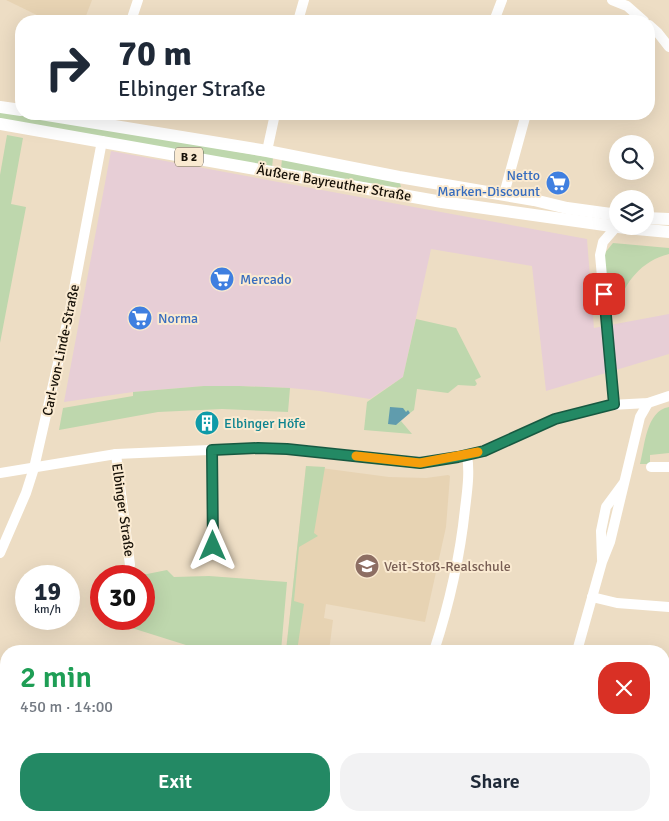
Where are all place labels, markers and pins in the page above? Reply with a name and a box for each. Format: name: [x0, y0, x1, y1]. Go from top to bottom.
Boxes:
place label: Netto Marken-Discount: [437, 167, 540, 200]
supermarket icon: Netto Marken-Discount: [545, 170, 571, 196]
supermarket icon: Mercado: [209, 266, 235, 292]
place label: Mercado: [240, 271, 292, 288]
pin: [583, 273, 625, 315]
supermarket icon: Norma: [127, 305, 153, 331]
place label: Norma: [158, 310, 198, 327]
building icon: Elbinger Höfe: [194, 410, 220, 436]
place label: Elbinger Höfe: [224, 415, 306, 432]
school or university icon: Veit-Stoß-Realschule: [354, 553, 380, 579]
place label: Veit-Stoß-Realschule: [384, 558, 511, 575]

